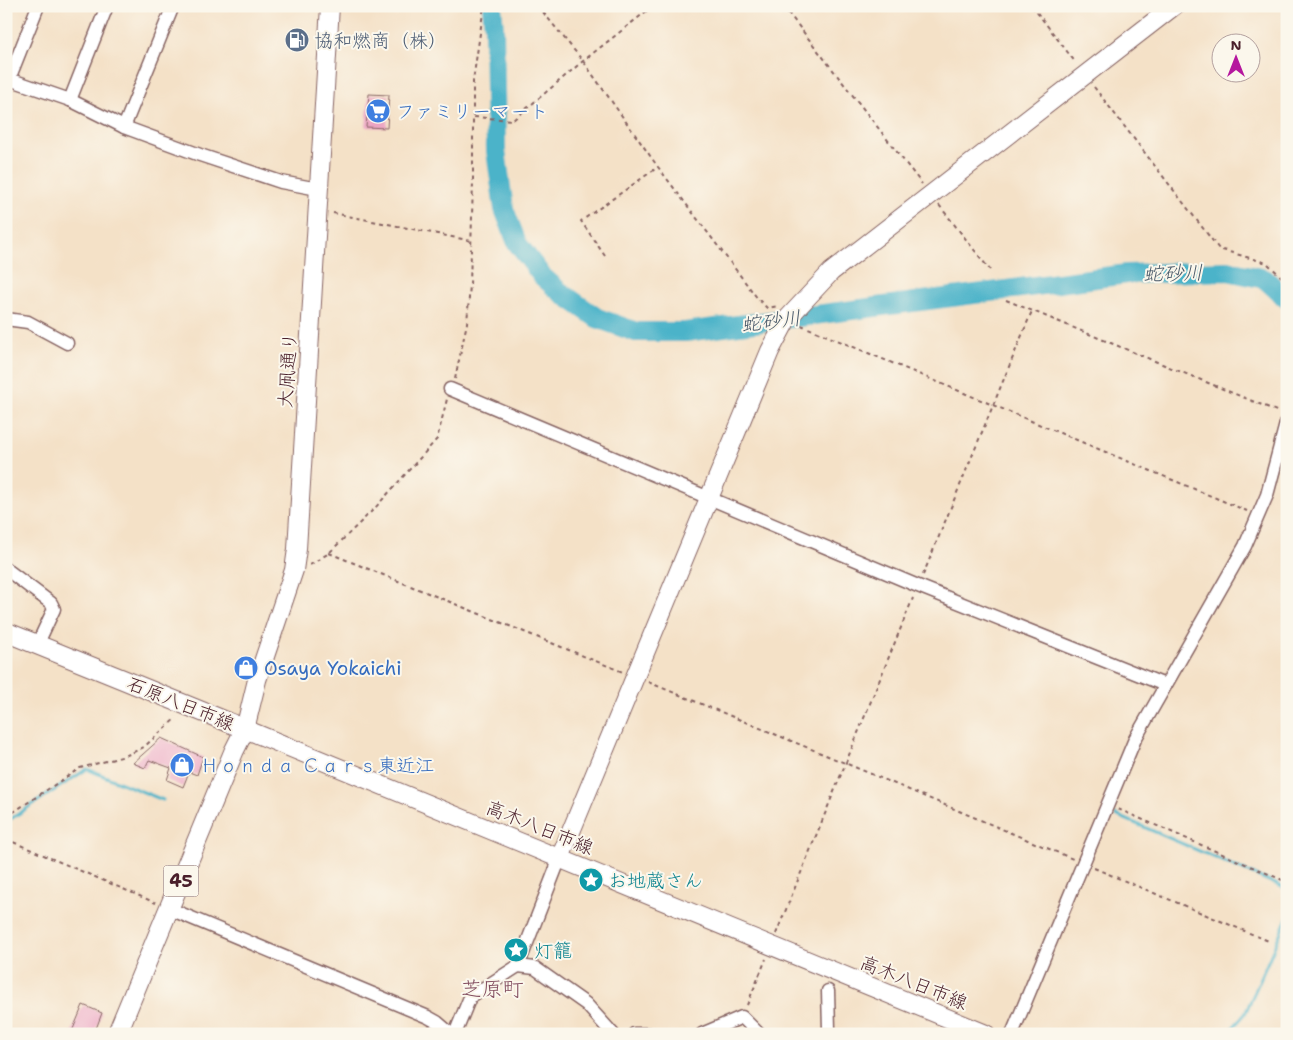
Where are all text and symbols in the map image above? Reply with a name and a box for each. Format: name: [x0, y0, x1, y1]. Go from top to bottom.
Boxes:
fuel station icon: 協和燃商（株）: [284, 27, 310, 53]
place label: 協和燃商（株）: [314, 28, 447, 53]
north arrow: [1210, 32, 1260, 82]
text: N: [1230, 36, 1242, 54]
supermarket icon: ファミリーマート: [365, 98, 391, 124]
place label: ファミリーマート: [396, 99, 548, 124]
water label: 蛇砂川: [1143, 259, 1203, 287]
water label: 蛇砂川: [740, 304, 802, 338]
street label: 大凧通り: [272, 331, 303, 409]
shop icon: Osaya Yokaichi: [233, 655, 259, 681]
place label: Osaya Yokaichi: [264, 656, 402, 681]
street label: 石原八日市線: [123, 671, 238, 736]
shop icon: Ｈｏｎｄａ Ｃａｒｓ東近江: [169, 752, 195, 778]
place label: Ｈｏｎｄａ Ｃａｒｓ東近江: [200, 753, 434, 778]
street label: 高木八日市線: [482, 795, 597, 860]
road number: 45: [164, 866, 198, 896]
place icon: お地蔵さん: [578, 867, 604, 893]
place label: お地蔵さん: [608, 868, 703, 893]
place icon: 灯籠: [503, 937, 529, 963]
place label: 灯籠: [534, 938, 572, 963]
street label: 高木八日市線: [856, 950, 971, 1015]
district label: 芝原町: [461, 975, 524, 1003]

